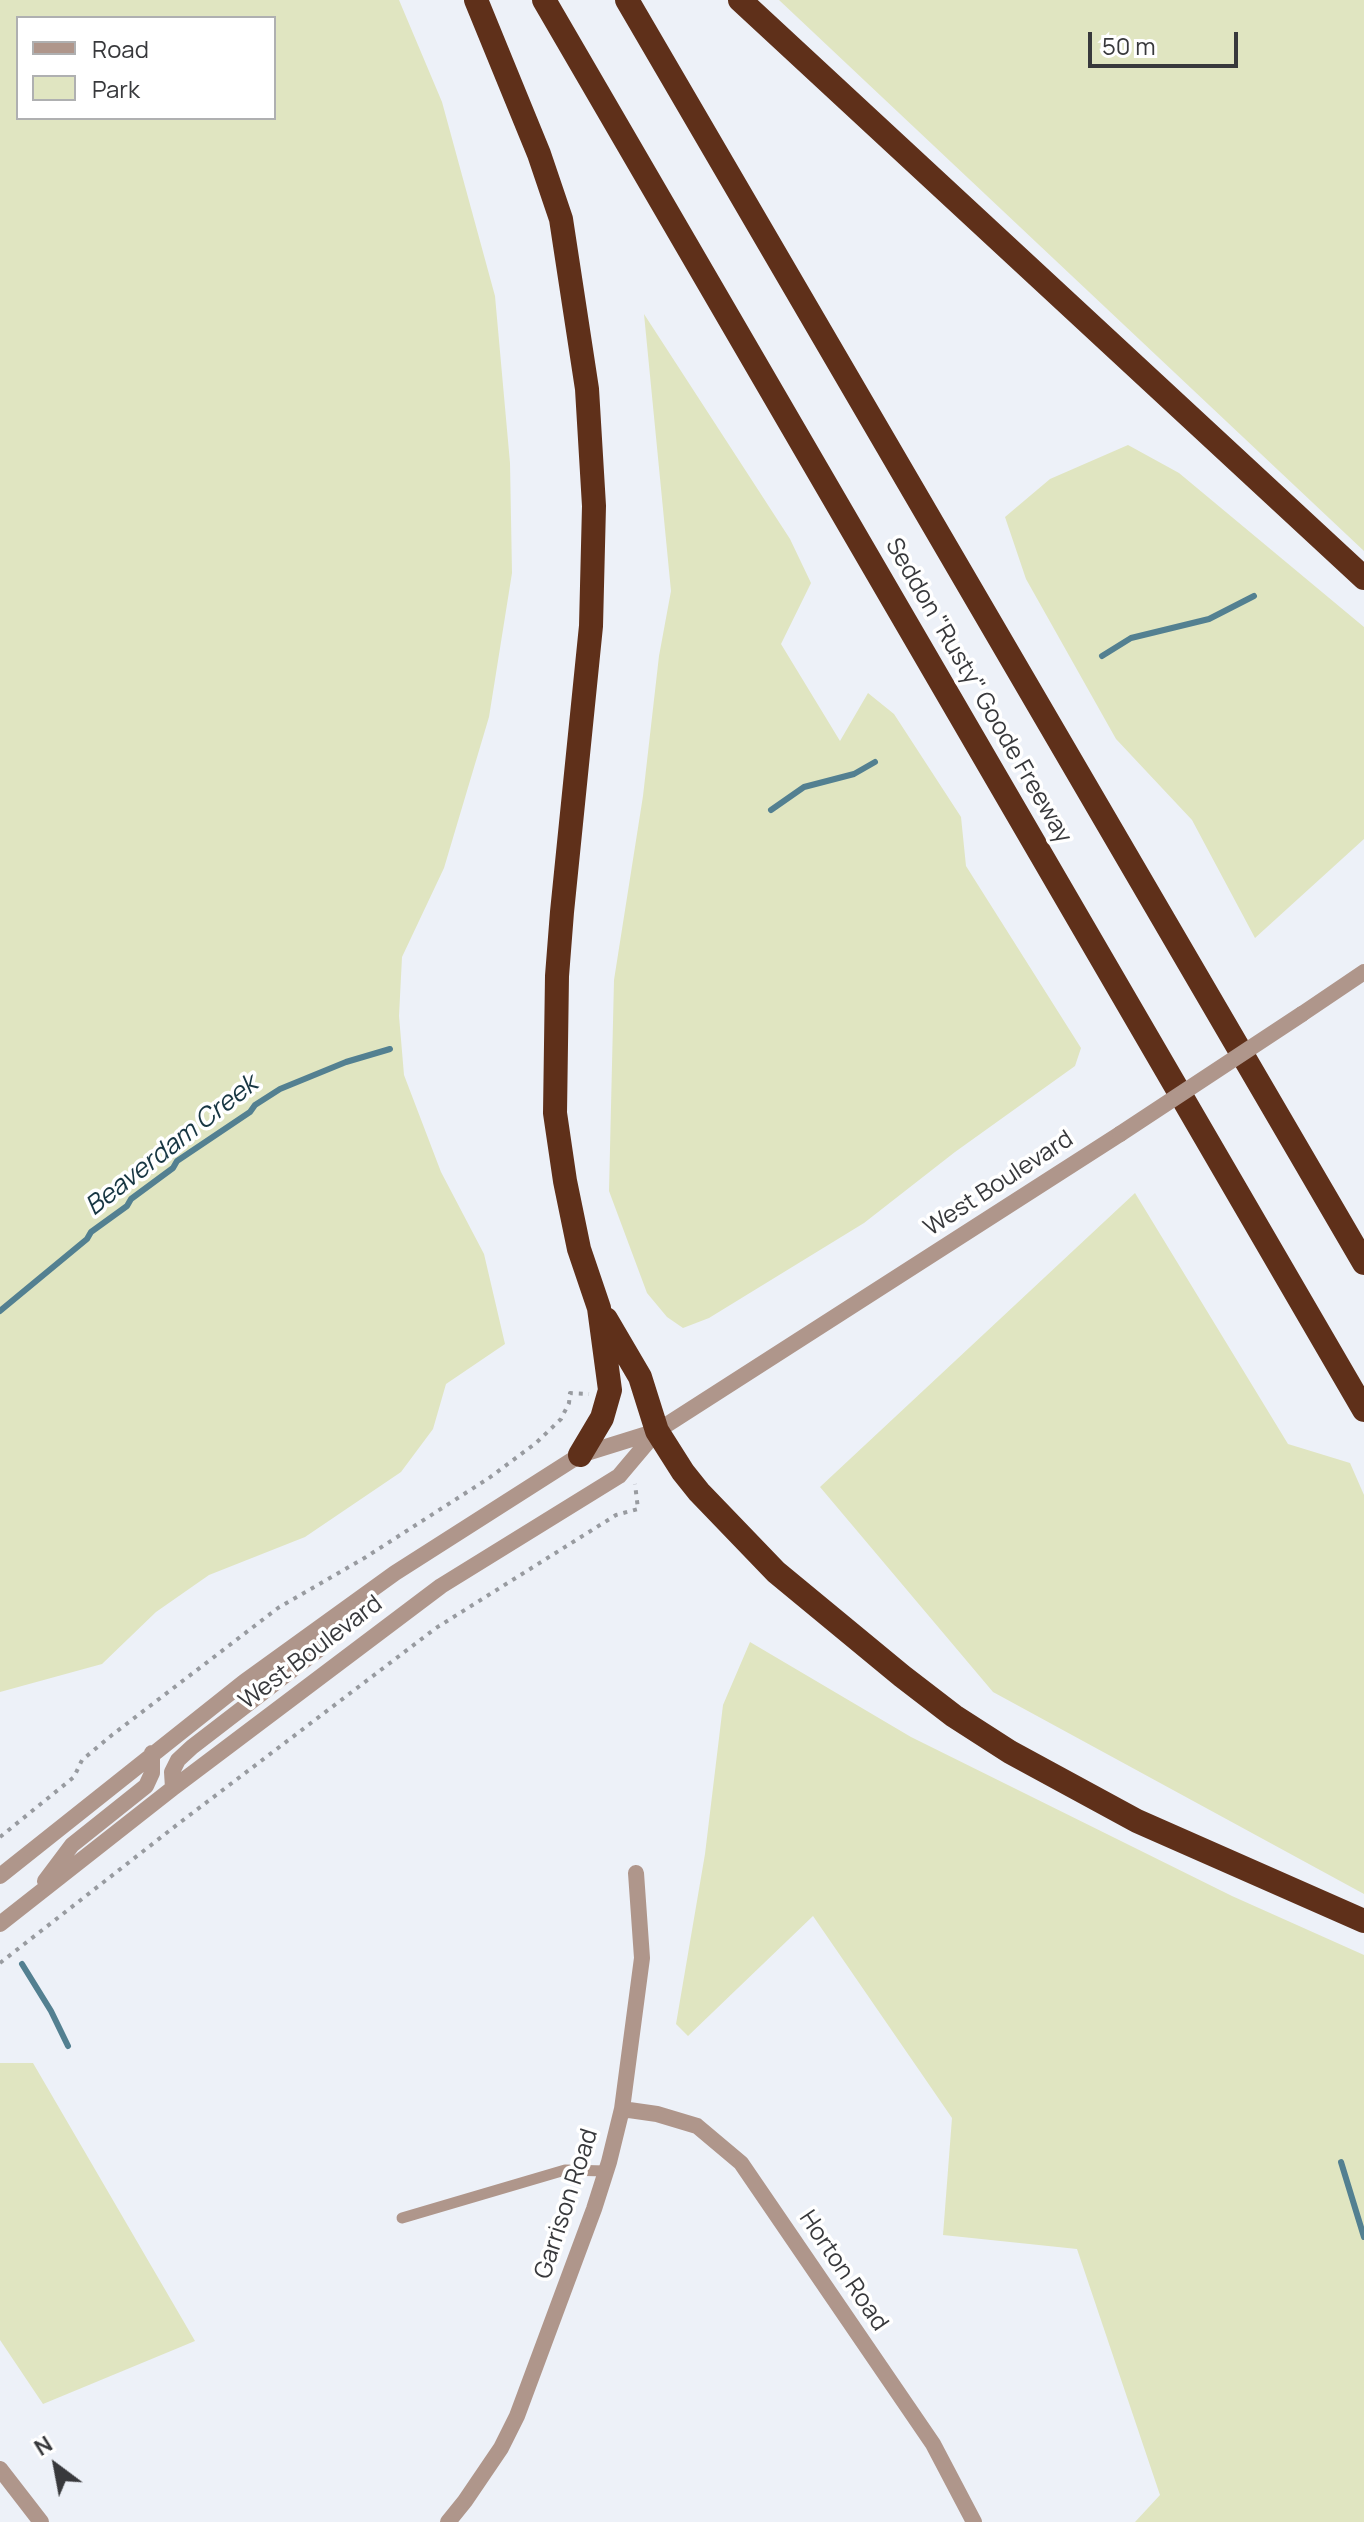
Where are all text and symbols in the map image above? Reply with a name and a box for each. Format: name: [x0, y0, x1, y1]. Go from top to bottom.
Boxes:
legend: [16, 16, 276, 120]
scale bar: [1092, 16, 1242, 66]
text: 50 m: [1102, 29, 1156, 62]
text: Road: [92, 32, 149, 65]
text: Park: [92, 72, 140, 105]
street label: Seddon "Rusty" Goode Freeway: [879, 533, 1077, 849]
water label: Beaverdam Creek: [80, 1069, 264, 1223]
street label: West Boulevard: [919, 1125, 1079, 1243]
street label: West Boulevard: [234, 1590, 388, 1716]
street label: Garrison Road: [529, 2125, 605, 2283]
street label: Horton Road: [792, 2206, 894, 2336]
north arrow: [16, 2426, 96, 2506]
text: N: [29, 2429, 58, 2463]

